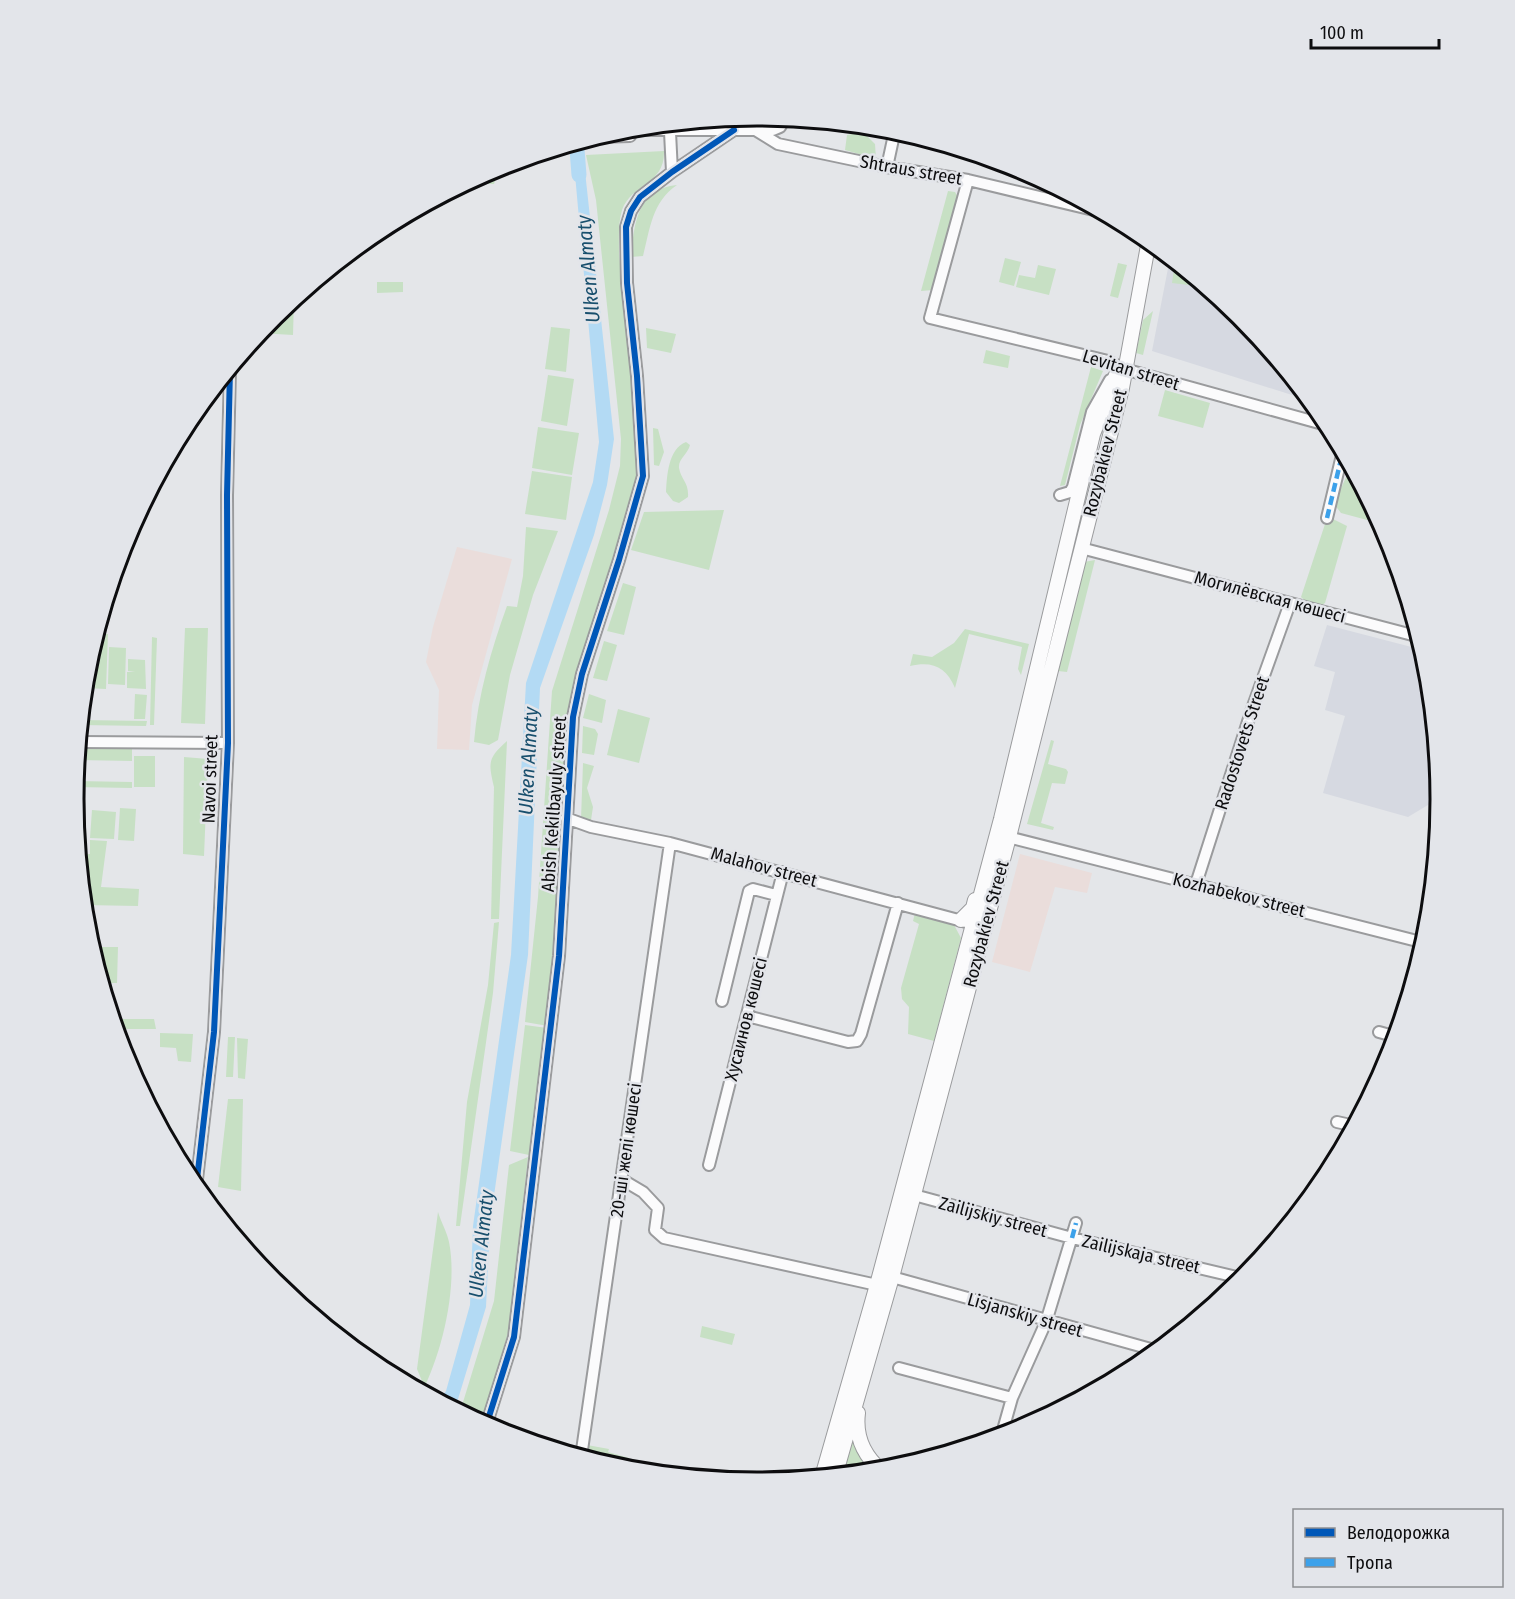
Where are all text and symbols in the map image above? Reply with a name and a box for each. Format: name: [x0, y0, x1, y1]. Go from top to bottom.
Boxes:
scale bar: [1311, 12, 1438, 50]
text: 100 m: [1320, 22, 1364, 44]
street label: Shtraus street: [858, 150, 964, 190]
water label: Ulken Almaty: [571, 213, 605, 324]
street label: Levitan street: [1080, 345, 1182, 395]
street label: Rozybakiev Street: [1079, 387, 1131, 519]
street label: Могилёвская көшесі: [1192, 566, 1348, 628]
street label: Radostovets Street: [1210, 673, 1274, 813]
water label: Ulken Almaty: [513, 705, 543, 816]
street label: Abish Kekilbayuly street: [537, 715, 571, 893]
street label: Navoi street: [197, 734, 223, 824]
street label: Malahov street: [708, 842, 820, 892]
street label: Rozybakiev Street: [958, 858, 1014, 990]
street label: Kozhabekov street: [1171, 868, 1307, 922]
street label: Хусаинов көшесі: [720, 955, 772, 1083]
street label: 20-ші желі көшесі: [606, 1081, 646, 1219]
water label: Ulken Almaty: [463, 1188, 499, 1299]
street label: Zailijskiy street: [936, 1192, 1050, 1242]
street label: Zailijskaja street: [1080, 1230, 1202, 1278]
street label: Lisjanskiy street: [965, 1288, 1085, 1342]
legend: [1293, 1509, 1503, 1587]
text: Велодорожка: [1347, 1522, 1450, 1544]
text: Тропа: [1347, 1552, 1393, 1574]

